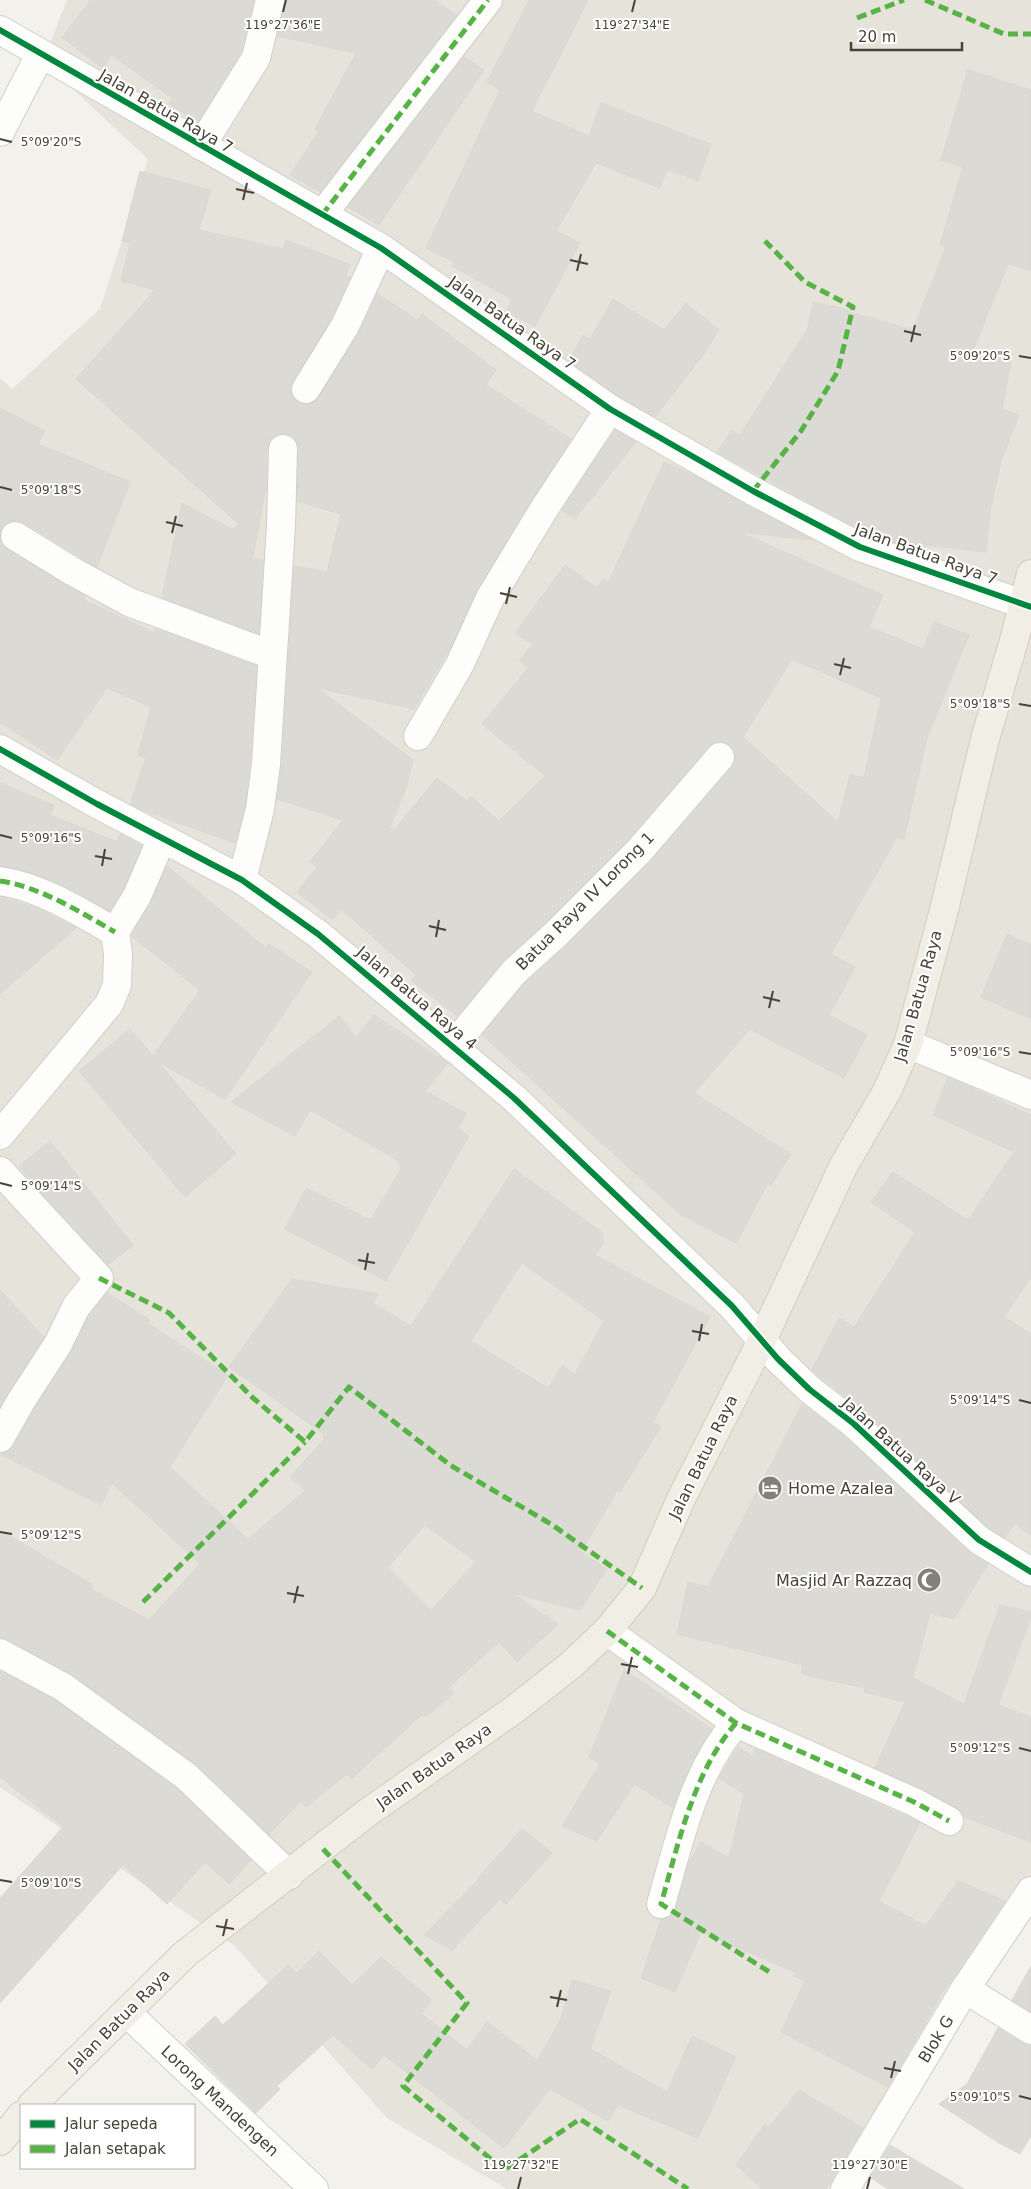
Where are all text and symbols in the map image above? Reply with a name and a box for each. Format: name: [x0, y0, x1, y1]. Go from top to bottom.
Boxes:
text: 119°27'36"E: [245, 18, 321, 32]
text: 119°27'34"E: [594, 18, 670, 32]
scale bar: [851, 20, 962, 52]
text: 20 m: [858, 28, 896, 46]
street label: Jalan Batua Raya 7: [95, 64, 236, 157]
text: 5°09'20"S: [21, 135, 81, 149]
street label: Jalan Batua Raya 7: [444, 271, 579, 374]
text: 5°09'20"S: [950, 349, 1010, 363]
text: 5°09'18"S: [21, 483, 81, 497]
street label: Jalan Batua Raya 7: [851, 519, 1000, 589]
text: 5°09'18"S: [950, 697, 1010, 711]
street label: Batua Raya IV Lorong 1: [512, 828, 658, 974]
text: 5°09'16"S: [21, 831, 81, 845]
street label: Jalan Batua Raya: [890, 928, 946, 1065]
street label: Jalan Batua Raya 4: [352, 941, 481, 1054]
text: 5°09'16"S: [950, 1045, 1010, 1059]
text: 5°09'14"S: [21, 1179, 81, 1193]
street label: Jalan Batua Raya: [664, 1392, 741, 1523]
street label: Jalan Batua Raya V: [837, 1392, 964, 1509]
text: 5°09'14"S: [950, 1393, 1010, 1407]
hotel icon: Home Azalea: [757, 1475, 783, 1501]
place label: Home Azalea: [788, 1479, 894, 1498]
text: 5°09'12"S: [21, 1528, 81, 1542]
mosque icon: Masjid Ar Razzaq: [916, 1567, 942, 1593]
place label: Masjid Ar Razzaq: [776, 1571, 912, 1590]
street label: Jalan Batua Raya: [372, 1719, 495, 1813]
text: 5°09'12"S: [950, 1741, 1010, 1755]
text: 5°09'10"S: [21, 1876, 81, 1890]
street label: Jalan Batua Raya: [64, 1965, 174, 2075]
street label: Blok G: [914, 2012, 958, 2066]
street label: Lorong Mandengen: [157, 2042, 283, 2160]
text: 5°09'10"S: [950, 2090, 1010, 2104]
legend: [20, 2104, 195, 2169]
text: Jalur sepeda: [64, 2115, 158, 2133]
text: Jalan setapak: [64, 2140, 166, 2158]
text: 119°27'32"E: [483, 2158, 559, 2172]
text: 119°27'30"E: [832, 2158, 908, 2172]

